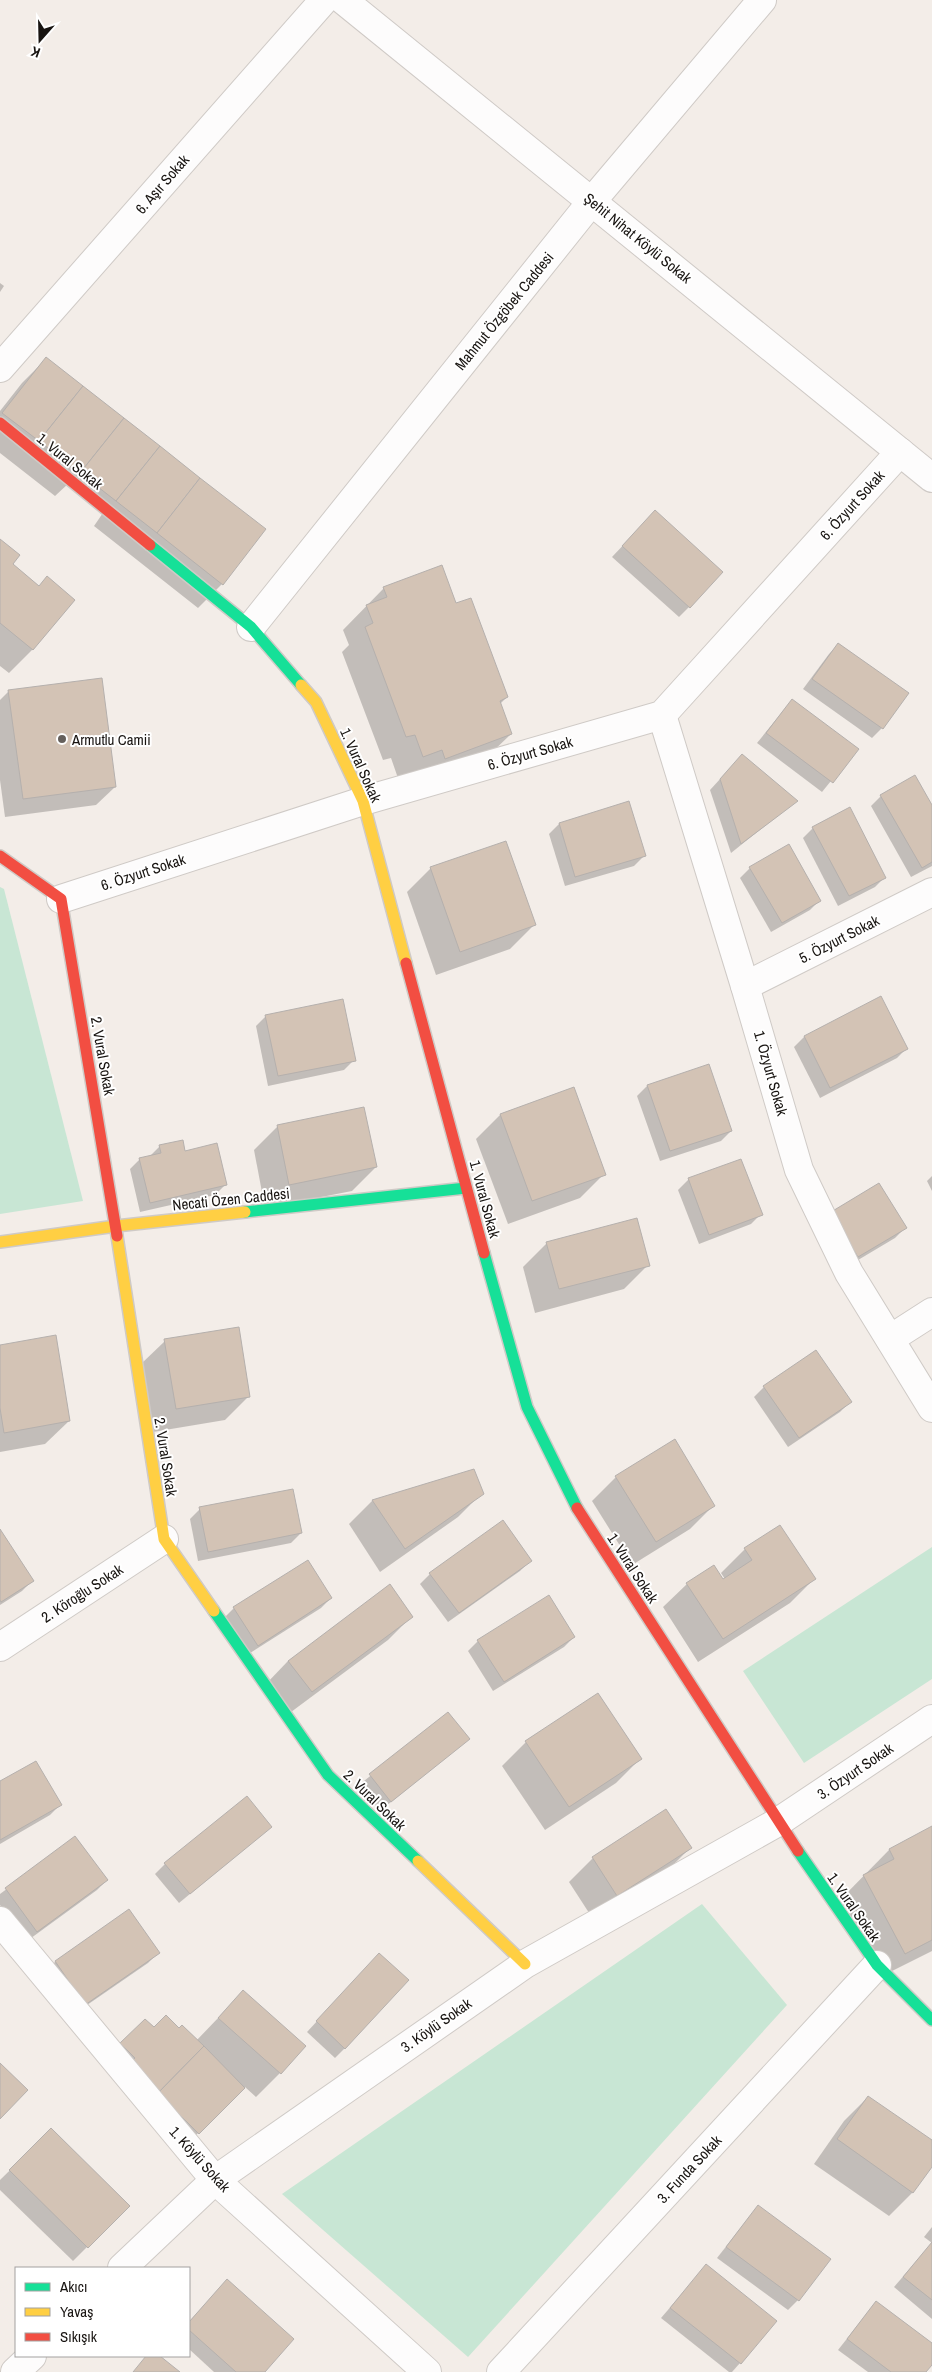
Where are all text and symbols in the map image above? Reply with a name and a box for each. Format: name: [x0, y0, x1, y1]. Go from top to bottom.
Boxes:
north arrow: [15, 15, 65, 65]
text: K: [28, 42, 43, 62]
street label: 6. Aşır Sokak: [130, 149, 194, 218]
street label: Şehit Nihat Köylü Sokak: [580, 188, 697, 289]
street label: Mahmut Özgöbek Caddesi: [450, 248, 558, 374]
street label: 1. Vural Sokak: [32, 428, 108, 495]
street label: 6. Özyurt Sokak: [815, 465, 890, 545]
street label: 1. Vural Sokak: [335, 724, 387, 806]
place label: Armutlu Camii: [71, 729, 151, 750]
street label: 6. Özyurt Sokak: [485, 731, 576, 775]
marker: Armutlu Camii: [56, 733, 68, 745]
street label: 6. Özyurt Sokak: [98, 848, 189, 896]
street label: 5. Özyurt Sokak: [795, 909, 884, 968]
street label: 2. Vural Sokak: [86, 1015, 120, 1098]
street label: 1. Özyurt Sokak: [749, 1028, 793, 1119]
street label: 1. Vural Sokak: [465, 1158, 506, 1241]
street label: Necati Özen Caddesi: [171, 1182, 291, 1216]
street label: 2. Vural Sokak: [149, 1416, 183, 1499]
street label: 1. Vural Sokak: [603, 1529, 664, 1608]
street label: 2. Köroğlu Sokak: [37, 1558, 128, 1627]
street label: 3. Özyurt Sokak: [813, 1737, 898, 1804]
street label: 2. Vural Sokak: [339, 1765, 412, 1836]
street label: 1. Vural Sokak: [823, 1868, 886, 1946]
street label: 3. Köylü Sokak: [396, 1992, 476, 2057]
street label: 1. Köylü Sokak: [165, 2121, 236, 2197]
street label: 3. Funda Sokak: [652, 2130, 727, 2208]
legend: [15, 2267, 190, 2357]
text: Akıcı: [59, 2276, 87, 2297]
text: Yavaş: [60, 2301, 93, 2322]
text: Sıkışık: [60, 2326, 98, 2347]

